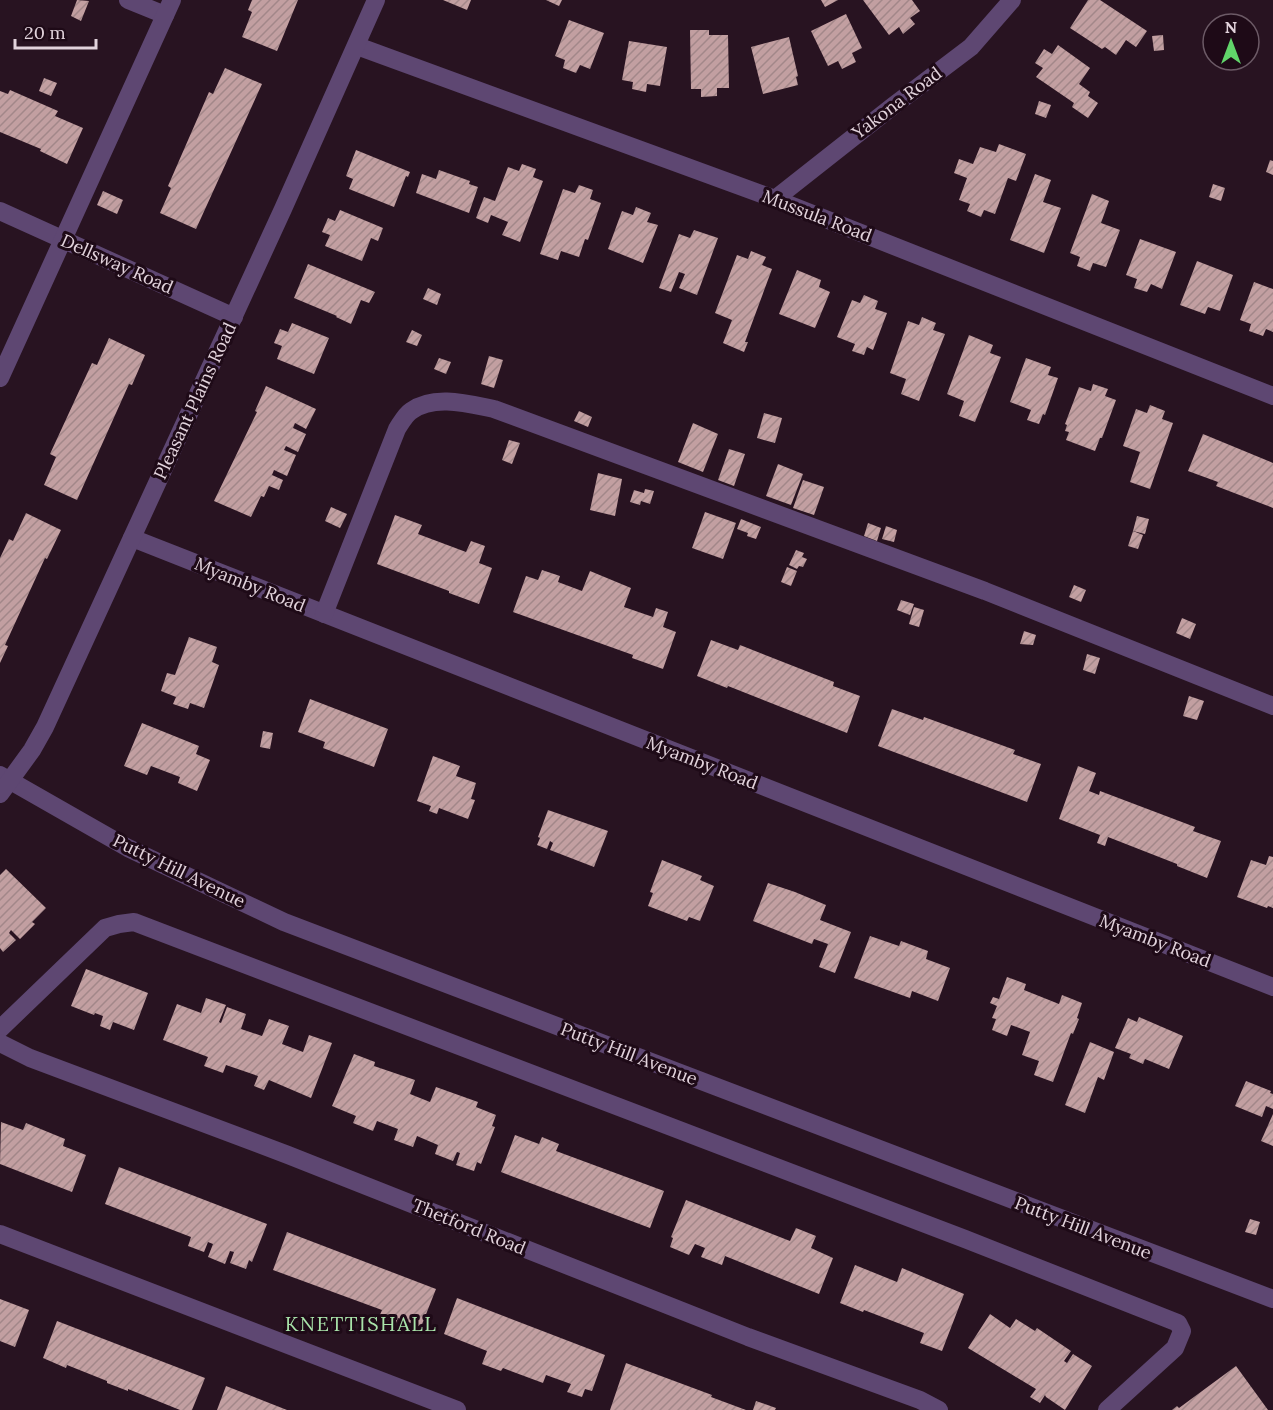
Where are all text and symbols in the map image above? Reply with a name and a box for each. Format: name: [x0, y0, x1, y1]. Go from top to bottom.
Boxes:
scale bar: [15, 12, 96, 50]
north arrow: [1201, 12, 1261, 72]
text: N: [1225, 17, 1237, 37]
text: 20 m: [24, 21, 66, 44]
street label: Yakona Road: [846, 61, 946, 144]
street label: Mussula Road: [759, 184, 875, 247]
street label: Dellsway Road: [57, 229, 177, 299]
street label: Pleasant Plains Road: [148, 318, 241, 483]
street label: Myamby Road: [191, 552, 309, 617]
street label: Myamby Road: [643, 731, 761, 794]
street label: Putty Hill Avenue: [109, 829, 249, 913]
street label: Myamby Road: [1096, 909, 1214, 972]
street label: Putty Hill Avenue: [558, 1017, 701, 1090]
street label: Putty Hill Avenue: [1012, 1191, 1155, 1264]
street label: Thetford Road: [409, 1193, 530, 1260]
district label: KNETTISHALL: [285, 1311, 437, 1336]

